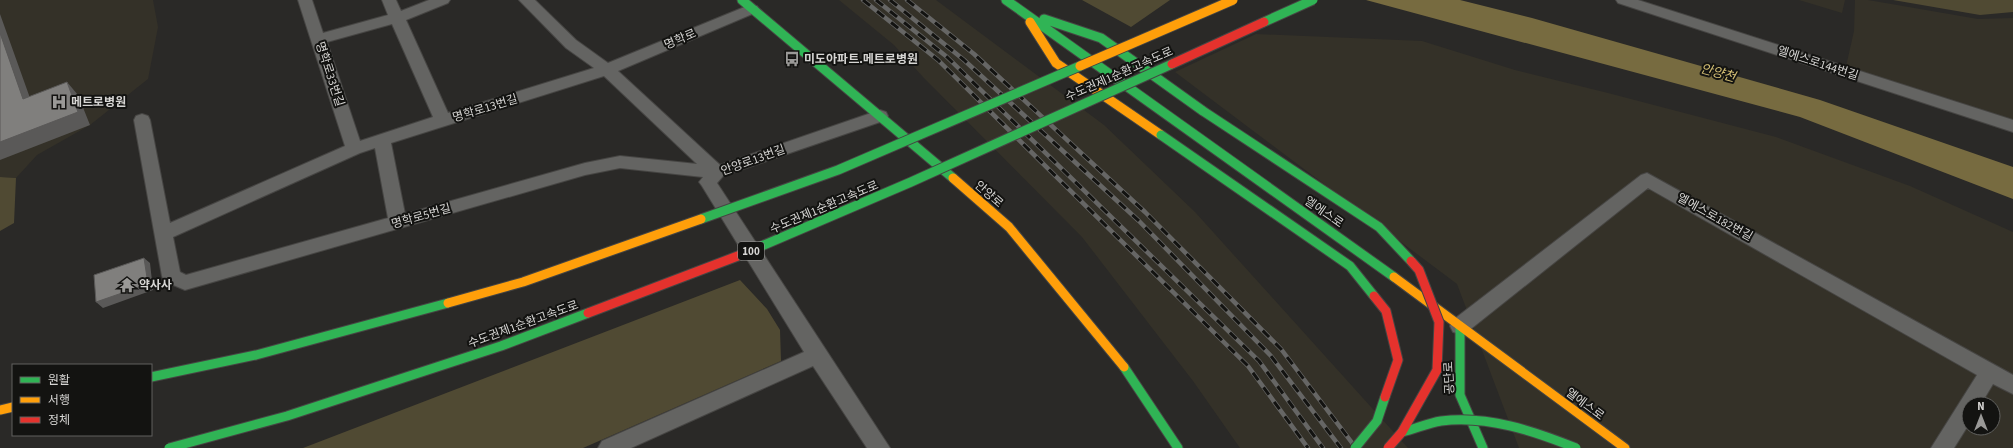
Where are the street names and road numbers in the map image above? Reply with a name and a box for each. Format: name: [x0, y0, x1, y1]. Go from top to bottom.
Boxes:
street label: 명학로: [662, 25, 699, 54]
street label: 명학로33번길: [311, 40, 348, 109]
street label: 엘에스로144번길: [1775, 42, 1860, 85]
street label: 수도권제1순환고속도로: [1063, 43, 1176, 106]
street label: 명학로13번길: [451, 91, 520, 126]
street label: 안양로13번길: [719, 141, 788, 180]
street label: 수도권제1순환고속도로: [767, 177, 881, 238]
street label: 안양로: [971, 177, 1007, 212]
street label: 엘에스로182번길: [1674, 190, 1756, 245]
street label: 엘에스로: [1301, 193, 1347, 232]
street label: 명학로5번길: [389, 200, 453, 233]
road number: 100: [738, 242, 764, 260]
street label: 수도권제1순환고속도로: [466, 297, 581, 352]
street label: 공단로: [1440, 361, 1459, 395]
street label: 엘에스로: [1562, 384, 1607, 424]

